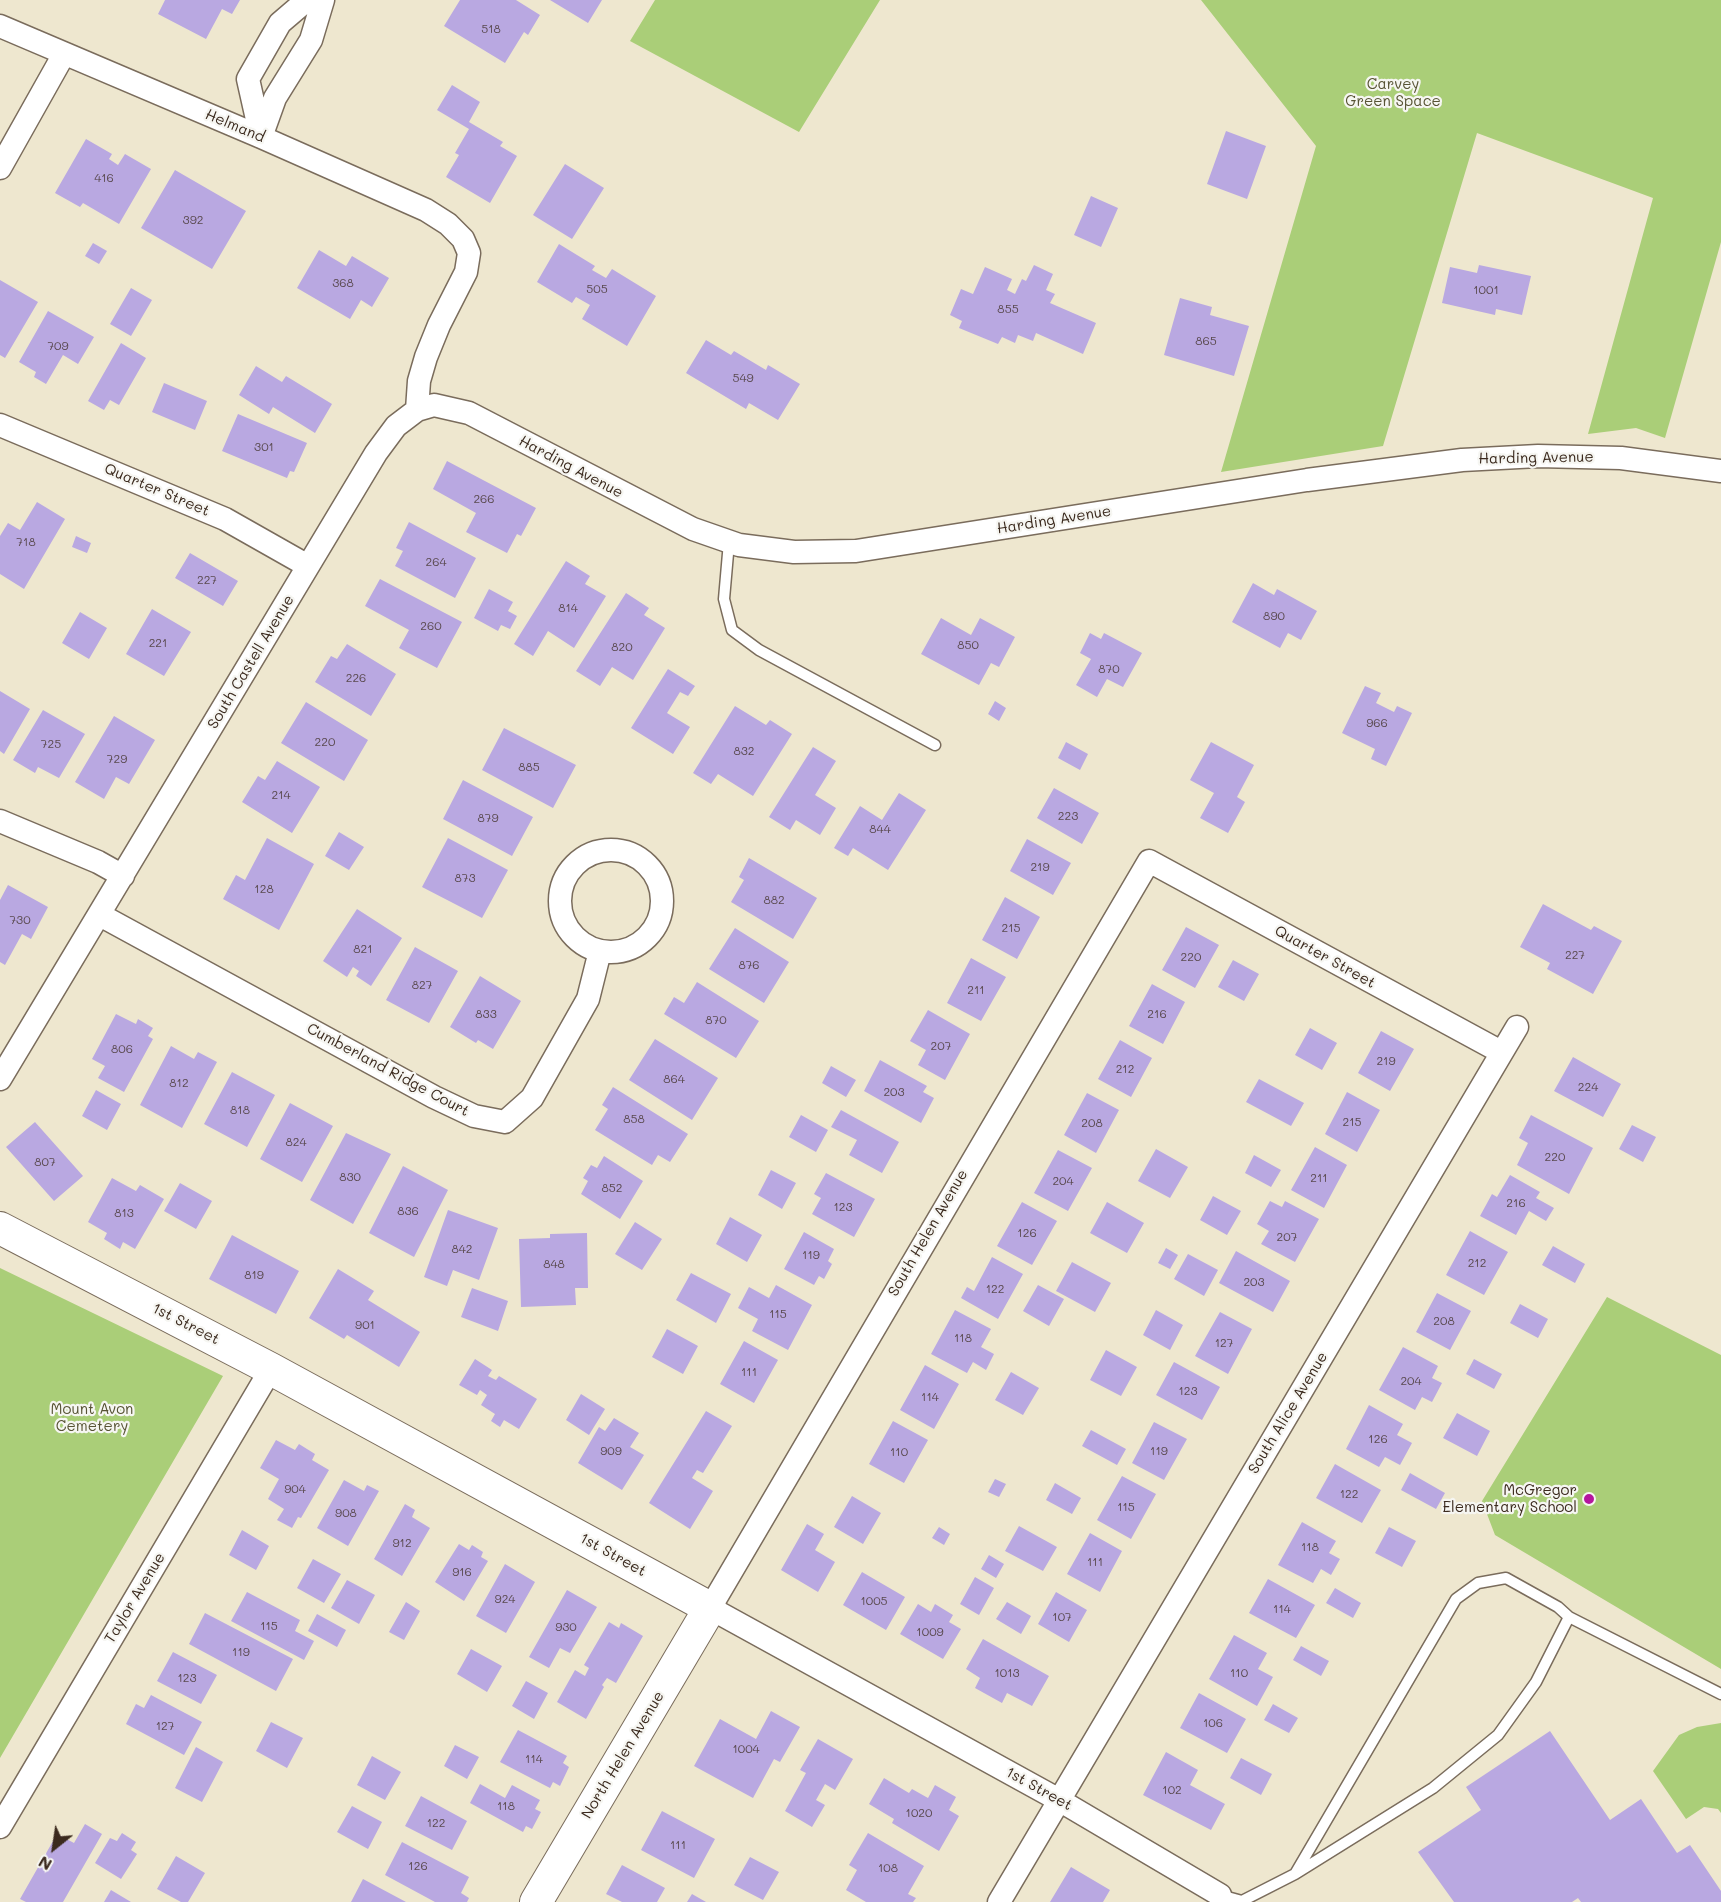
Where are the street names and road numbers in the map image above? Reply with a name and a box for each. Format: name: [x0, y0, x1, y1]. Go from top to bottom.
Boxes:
street label: Helmand: [203, 105, 267, 147]
street label: Harding Avenue: [516, 432, 626, 502]
street label: Harding Avenue: [1478, 448, 1594, 468]
street label: Quarter Street: [102, 460, 212, 520]
street label: Harding Avenue: [996, 502, 1112, 538]
street label: South Castell Avenue: [204, 592, 298, 732]
street label: Quarter Street: [1271, 922, 1379, 992]
street label: Cumberland Ridge Court: [304, 1019, 472, 1121]
street label: South Helen Avenue: [884, 1166, 972, 1300]
street label: 1st Street: [149, 1299, 223, 1349]
street label: South Alice Avenue: [1245, 1349, 1331, 1477]
street label: 1st Street: [577, 1529, 649, 1581]
street label: Taylor Avenue: [101, 1549, 169, 1647]
street label: North Helen Avenue: [578, 1688, 668, 1822]
street label: 1st Street: [1003, 1763, 1075, 1815]

